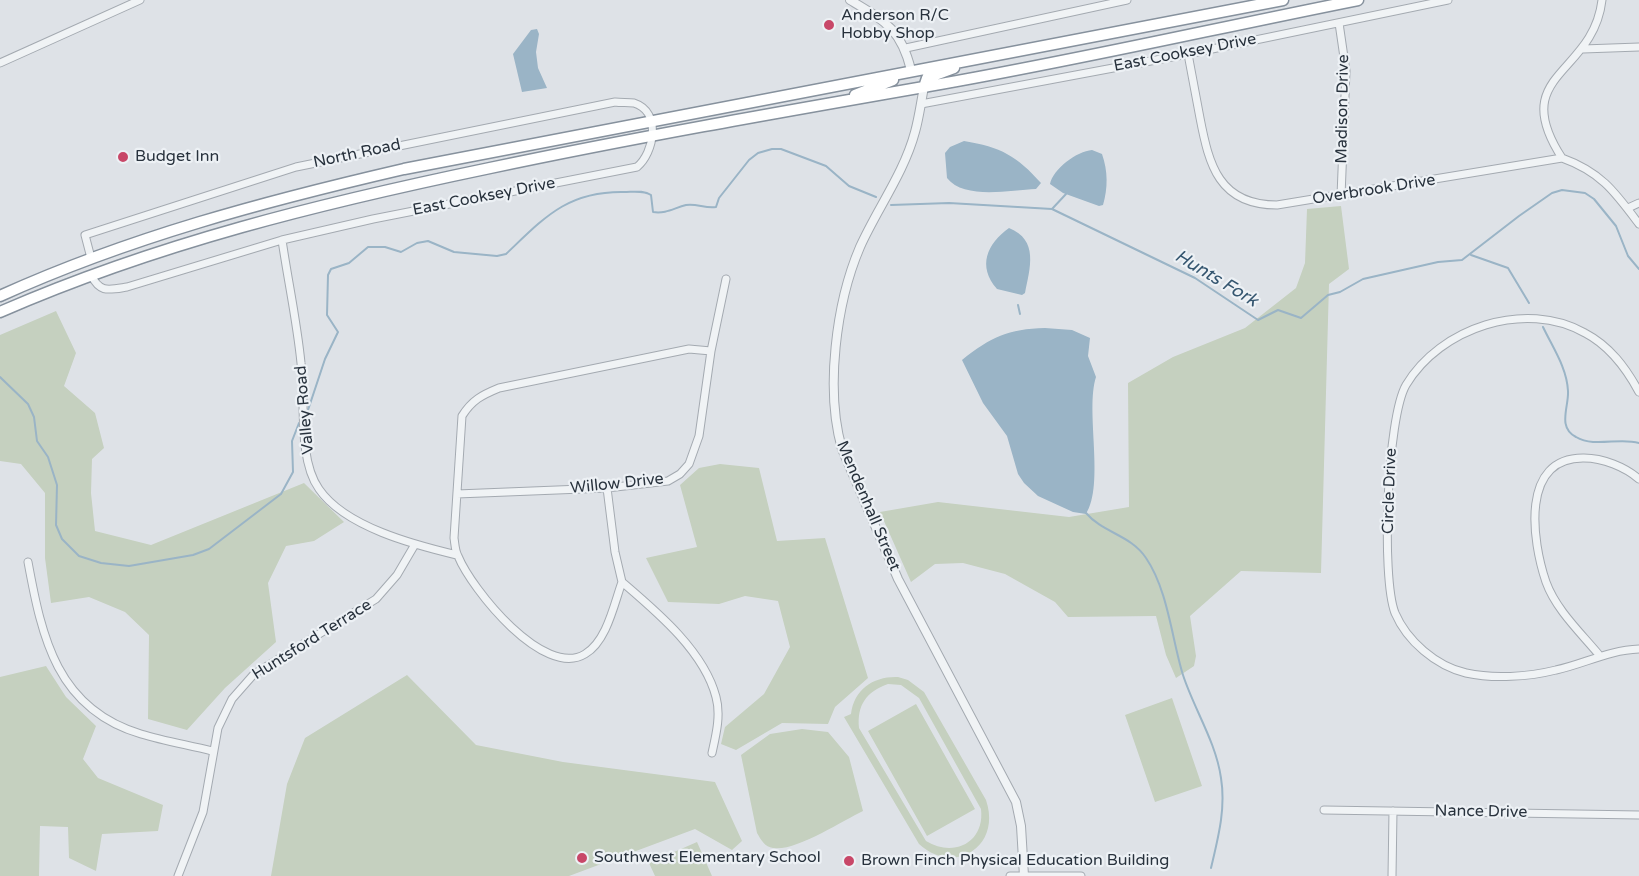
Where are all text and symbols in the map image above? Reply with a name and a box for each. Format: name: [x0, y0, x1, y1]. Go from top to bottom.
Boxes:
place label: Anderson R/C Hobby Shop: [841, 6, 949, 44]
marker: Anderson R/C Hobby Shop: [822, 18, 836, 32]
street label: East Cooksey Drive: [1112, 30, 1258, 76]
street label: Madison Drive: [1332, 54, 1354, 164]
street label: North Road: [312, 135, 402, 173]
place label: Budget Inn: [135, 147, 219, 167]
marker: Budget Inn: [116, 150, 130, 164]
street label: Overbrook Drive: [1311, 171, 1437, 209]
street label: East Cooksey Drive: [411, 174, 557, 220]
water label: Hunts Fork: [1171, 246, 1261, 312]
street label: Valley Road: [292, 365, 318, 455]
street label: Mendenhall Street: [832, 438, 904, 574]
street label: Circle Drive: [1379, 448, 1401, 534]
street label: Willow Drive: [569, 470, 665, 498]
street label: Huntsford Terrace: [249, 596, 375, 684]
street label: Nance Drive: [1435, 802, 1527, 822]
place label: Southwest Elementary School: [594, 848, 821, 868]
marker: Southwest Elementary School: [575, 851, 589, 865]
place label: Brown Finch Physical Education Building: [861, 851, 1169, 871]
marker: Brown Finch Physical Education Building: [842, 854, 856, 868]

